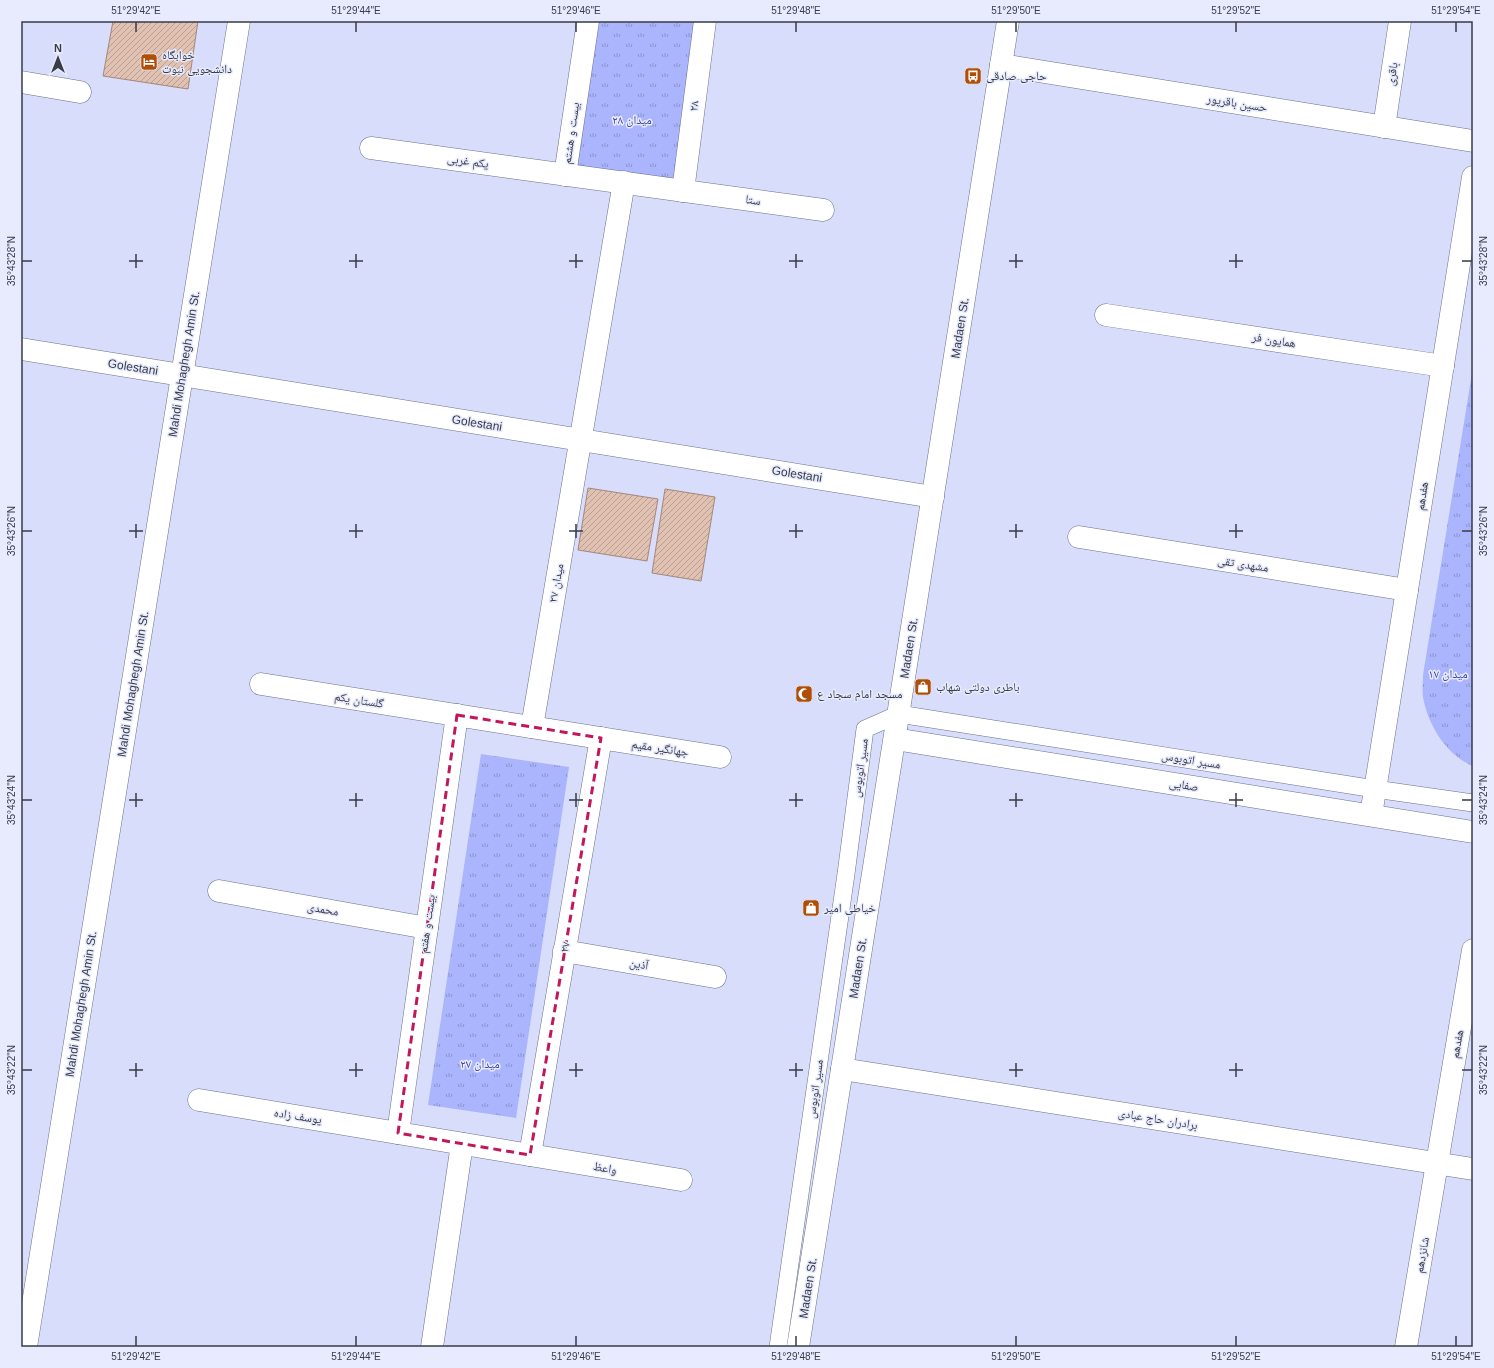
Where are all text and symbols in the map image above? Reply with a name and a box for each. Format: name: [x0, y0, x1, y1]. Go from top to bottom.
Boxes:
text: 51°29'42"E: [111, 5, 161, 16]
text: 51°29'44"E: [331, 5, 381, 16]
text: 51°29'46"E: [551, 5, 601, 16]
text: 51°29'48"E: [771, 5, 821, 16]
text: 51°29'50"E: [991, 5, 1041, 16]
text: 51°29'52"E: [1211, 5, 1261, 16]
text: 51°29'54"E: [1431, 5, 1481, 16]
north arrow: [38, 38, 78, 78]
text: N: [54, 42, 62, 54]
place label: خوابگاه دانشجویی نبوت: [162, 48, 232, 76]
hotel icon: خوابگاه دانشجویی نبوت: [139, 52, 159, 72]
street label: باقری: [1383, 61, 1401, 87]
bus stop icon: حاجی صادقی: [963, 66, 983, 86]
place label: حاجی صادقی: [986, 69, 1047, 83]
street label: حسین باقرپور: [1205, 91, 1269, 115]
street label: ۲۸: [686, 99, 702, 112]
street label: بیست و هشتم: [560, 101, 583, 165]
park label: میدان ۲۸: [612, 113, 652, 127]
street label: یکم غربی: [446, 151, 490, 172]
street label: ستا: [744, 192, 762, 208]
text: 35°43'28"N: [6, 236, 17, 286]
text: 35°43'28"N: [1478, 236, 1489, 286]
street label: Mahdi Mohaghegh Amin St.: [166, 290, 202, 438]
street label: Madaen St.: [948, 297, 972, 359]
street label: همایون فر: [1250, 329, 1297, 351]
street label: Golestani: [107, 356, 159, 378]
street label: Golestani: [451, 412, 503, 434]
street label: Golestani: [771, 463, 823, 485]
street label: هفدهم: [1413, 481, 1432, 512]
text: 35°43'26"N: [6, 506, 17, 556]
text: 35°43'26"N: [1478, 506, 1489, 556]
street label: مشهدی تقی: [1216, 553, 1270, 575]
street label: میدان ۲۷: [546, 562, 567, 604]
street label: Mahdi Mohaghegh Amin St.: [115, 610, 151, 758]
street label: Madaen St.: [897, 617, 921, 679]
park label: میدان ۱۷: [1428, 667, 1468, 681]
shop icon: باطری دولتی شهاب: [913, 677, 933, 697]
place label: باطری دولتی شهاب: [936, 680, 1020, 694]
mosque icon: مسجد امام سجاد ع: [794, 684, 814, 704]
place label: مسجد امام سجاد ع: [817, 687, 902, 702]
street label: گلستان یکم: [333, 689, 385, 712]
street label: جهانگیر مقیم: [630, 737, 690, 760]
street label: مسیر اتوبوس: [849, 738, 871, 799]
street label: مسیر اتوبوس: [1160, 748, 1222, 772]
text: 35°43'24"N: [6, 775, 17, 825]
text: 35°43'24"N: [1478, 775, 1489, 825]
street label: صفایی: [1168, 776, 1200, 794]
street label: بیست و هفتم: [416, 894, 439, 954]
shop icon: خیاطی امیر: [801, 898, 821, 918]
street label: محمدی: [306, 899, 340, 919]
place label: خیاطی امیر: [823, 901, 876, 915]
street label: Mahdi Mohaghegh Amin St.: [63, 930, 99, 1078]
street label: Madaen St.: [846, 937, 870, 999]
street label: ۲۷: [557, 940, 573, 954]
street label: آذین: [628, 955, 650, 973]
street label: هفدهم: [1448, 1029, 1467, 1060]
text: 35°43'22"N: [6, 1045, 17, 1095]
text: 35°43'22"N: [1478, 1045, 1489, 1095]
park label: میدان ۲۷: [460, 1057, 500, 1071]
street label: مسیر اتوبوس: [804, 1059, 826, 1120]
street label: یوسف زاده: [273, 1105, 323, 1127]
street label: برادران حاج عبادی: [1117, 1106, 1199, 1133]
street label: واعظ: [592, 1159, 618, 1177]
street label: شانزدهم: [1412, 1236, 1433, 1274]
street label: Madaen St.: [796, 1257, 820, 1319]
text: 51°29'42"E: [111, 1351, 161, 1362]
text: 51°29'44"E: [331, 1351, 381, 1362]
text: 51°29'46"E: [551, 1351, 601, 1362]
text: 51°29'48"E: [771, 1351, 821, 1362]
text: 51°29'50"E: [991, 1351, 1041, 1362]
text: 51°29'52"E: [1211, 1351, 1261, 1362]
text: 51°29'54"E: [1431, 1351, 1481, 1362]

